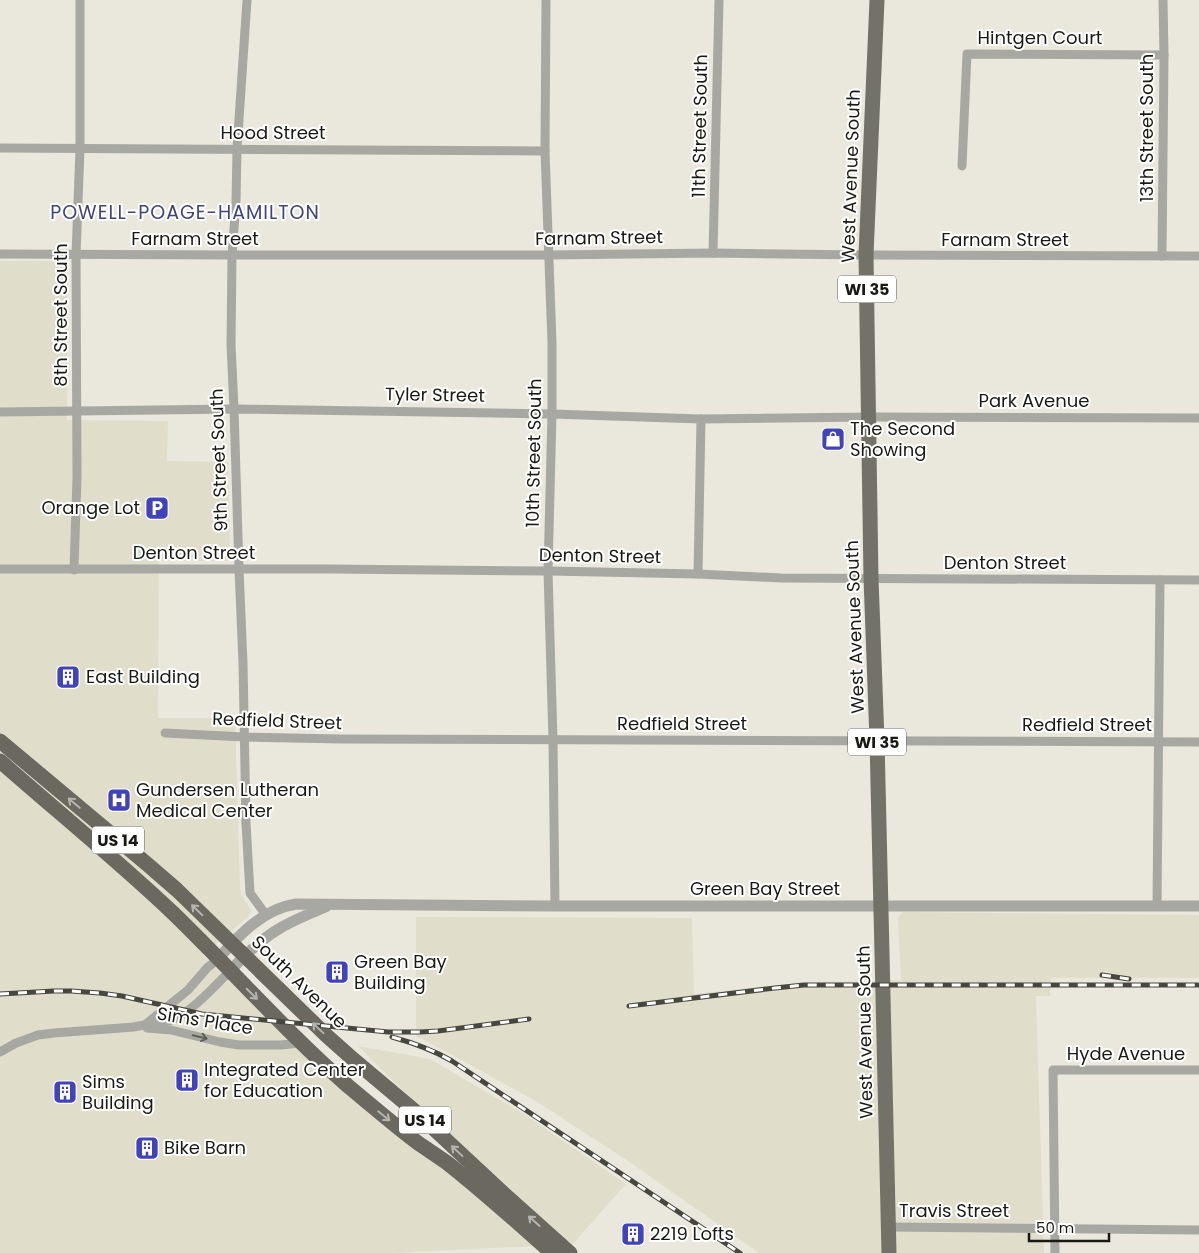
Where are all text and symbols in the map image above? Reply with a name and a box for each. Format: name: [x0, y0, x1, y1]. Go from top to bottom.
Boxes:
street label: Hintgen Court: [978, 25, 1102, 50]
street label: 11th Street South: [686, 54, 713, 198]
street label: 13th Street South: [1134, 54, 1159, 202]
street label: West Avenue South: [835, 89, 866, 263]
street label: Hood Street: [220, 120, 326, 145]
district label: POWELL-POAGE-HAMILTON: [50, 199, 320, 226]
street label: Farnam Street: [535, 224, 663, 251]
street label: Farnam Street: [131, 226, 259, 251]
street label: Farnam Street: [941, 227, 1069, 252]
street label: 8th Street South: [48, 243, 73, 387]
road number: WI 35: [838, 276, 896, 302]
street label: 10th Street South: [520, 378, 547, 528]
street label: Tyler Street: [385, 381, 485, 408]
street label: 9th Street South: [204, 388, 233, 532]
street label: Park Avenue: [979, 388, 1089, 413]
place label: The Second Showing: [850, 416, 955, 462]
shop icon: The Second Showing: [820, 426, 846, 452]
place label: Orange Lot: [41, 495, 140, 520]
parking icon: Orange Lot: [144, 495, 170, 521]
street label: Denton Street: [133, 540, 255, 565]
street label: West Avenue South: [839, 540, 870, 714]
street label: Denton Street: [539, 542, 661, 569]
street label: Denton Street: [944, 550, 1066, 575]
building icon: East Building: [55, 664, 81, 690]
place label: East Building: [86, 664, 200, 689]
street label: Redfield Street: [212, 706, 342, 735]
street label: Redfield Street: [617, 711, 747, 736]
street label: Redfield Street: [1022, 712, 1152, 737]
road number: WI 35: [848, 729, 906, 756]
place label: Gundersen Lutheran Medical Center: [136, 777, 319, 823]
hospital icon: Gundersen Lutheran Medical Center: [106, 787, 132, 813]
one-way arrow: [68, 798, 81, 809]
road number: US 14: [92, 826, 144, 854]
street label: Green Bay Street: [690, 876, 840, 901]
one-way arrow: [191, 904, 203, 916]
street label: South Avenue: [246, 930, 353, 1034]
street label: West Avenue South: [850, 945, 879, 1119]
place label: Green Bay Building: [354, 949, 447, 995]
building icon: Green Bay Building: [324, 959, 350, 985]
one-way arrow: [246, 987, 258, 999]
street label: Sims Place: [155, 1001, 255, 1040]
one-way arrow: [311, 1022, 324, 1034]
one-way arrow: [191, 1033, 207, 1042]
street label: Hyde Avenue: [1067, 1041, 1185, 1066]
place label: Integrated Center for Education: [204, 1057, 365, 1103]
building icon: Integrated Center for Education: [174, 1067, 200, 1093]
place label: Sims Building: [82, 1069, 154, 1115]
building icon: Sims Building: [52, 1079, 78, 1105]
road number: US 14: [399, 1106, 451, 1134]
one-way arrow: [378, 1110, 391, 1121]
building icon: Bike Barn: [134, 1135, 160, 1161]
place label: Bike Barn: [164, 1135, 246, 1160]
one-way arrow: [451, 1145, 464, 1157]
street label: Travis Street: [899, 1198, 1009, 1223]
scale bar: [1029, 1210, 1109, 1242]
one-way arrow: [527, 1215, 540, 1226]
text: 50 m: [1036, 1217, 1074, 1238]
building icon: 2219 Lofts: [620, 1221, 646, 1247]
place label: 2219 Lofts: [650, 1221, 734, 1246]

